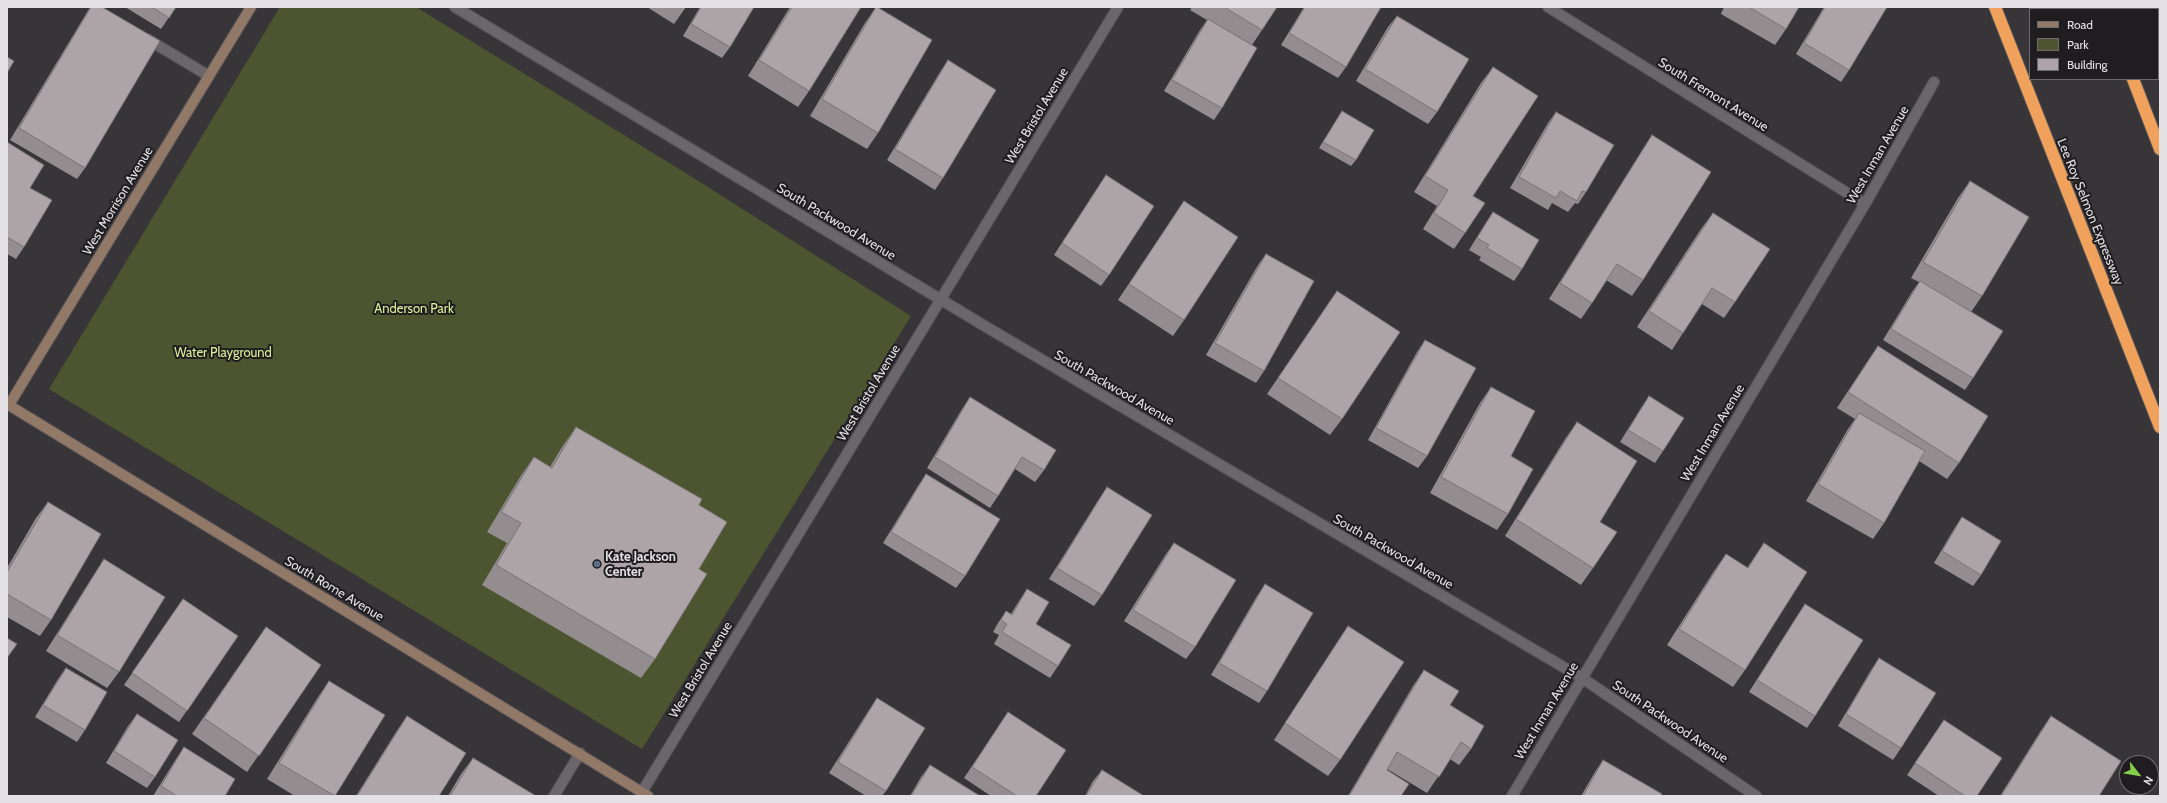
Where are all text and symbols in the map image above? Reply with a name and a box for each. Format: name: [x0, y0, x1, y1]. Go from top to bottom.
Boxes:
legend: [2029, 8, 2159, 80]
text: Road: [2067, 17, 2093, 32]
text: Park: [2067, 37, 2089, 52]
street label: South Fremont Avenue: [1655, 55, 1771, 135]
text: Building: [2067, 57, 2108, 72]
street label: West Bristol Avenue: [1002, 65, 1072, 167]
street label: West Inman Avenue: [1844, 103, 1912, 207]
street label: Lee Roy Selmon Expressway: [2053, 136, 2127, 288]
street label: West Morrison Avenue: [79, 144, 157, 258]
street label: South Packwood Avenue: [774, 180, 898, 264]
park label: Anderson Park: [374, 301, 454, 317]
street label: West Bristol Avenue: [834, 342, 904, 444]
park label: Water Playground: [174, 345, 272, 361]
street label: South Packwood Avenue: [1051, 347, 1177, 429]
street label: West Inman Avenue: [1678, 382, 1748, 484]
street label: South Packwood Avenue: [1330, 511, 1456, 593]
place label: Kate Jackson Center: [605, 549, 676, 580]
street label: South Rome Avenue: [282, 553, 386, 625]
marker: Kate Jackson Center: [592, 559, 602, 569]
street label: West Bristol Avenue: [666, 619, 736, 721]
street label: West Inman Avenue: [1512, 660, 1582, 762]
street label: South Packwood Avenue: [1609, 677, 1731, 767]
north arrow: [2119, 755, 2159, 795]
text: N: [2140, 774, 2156, 788]

